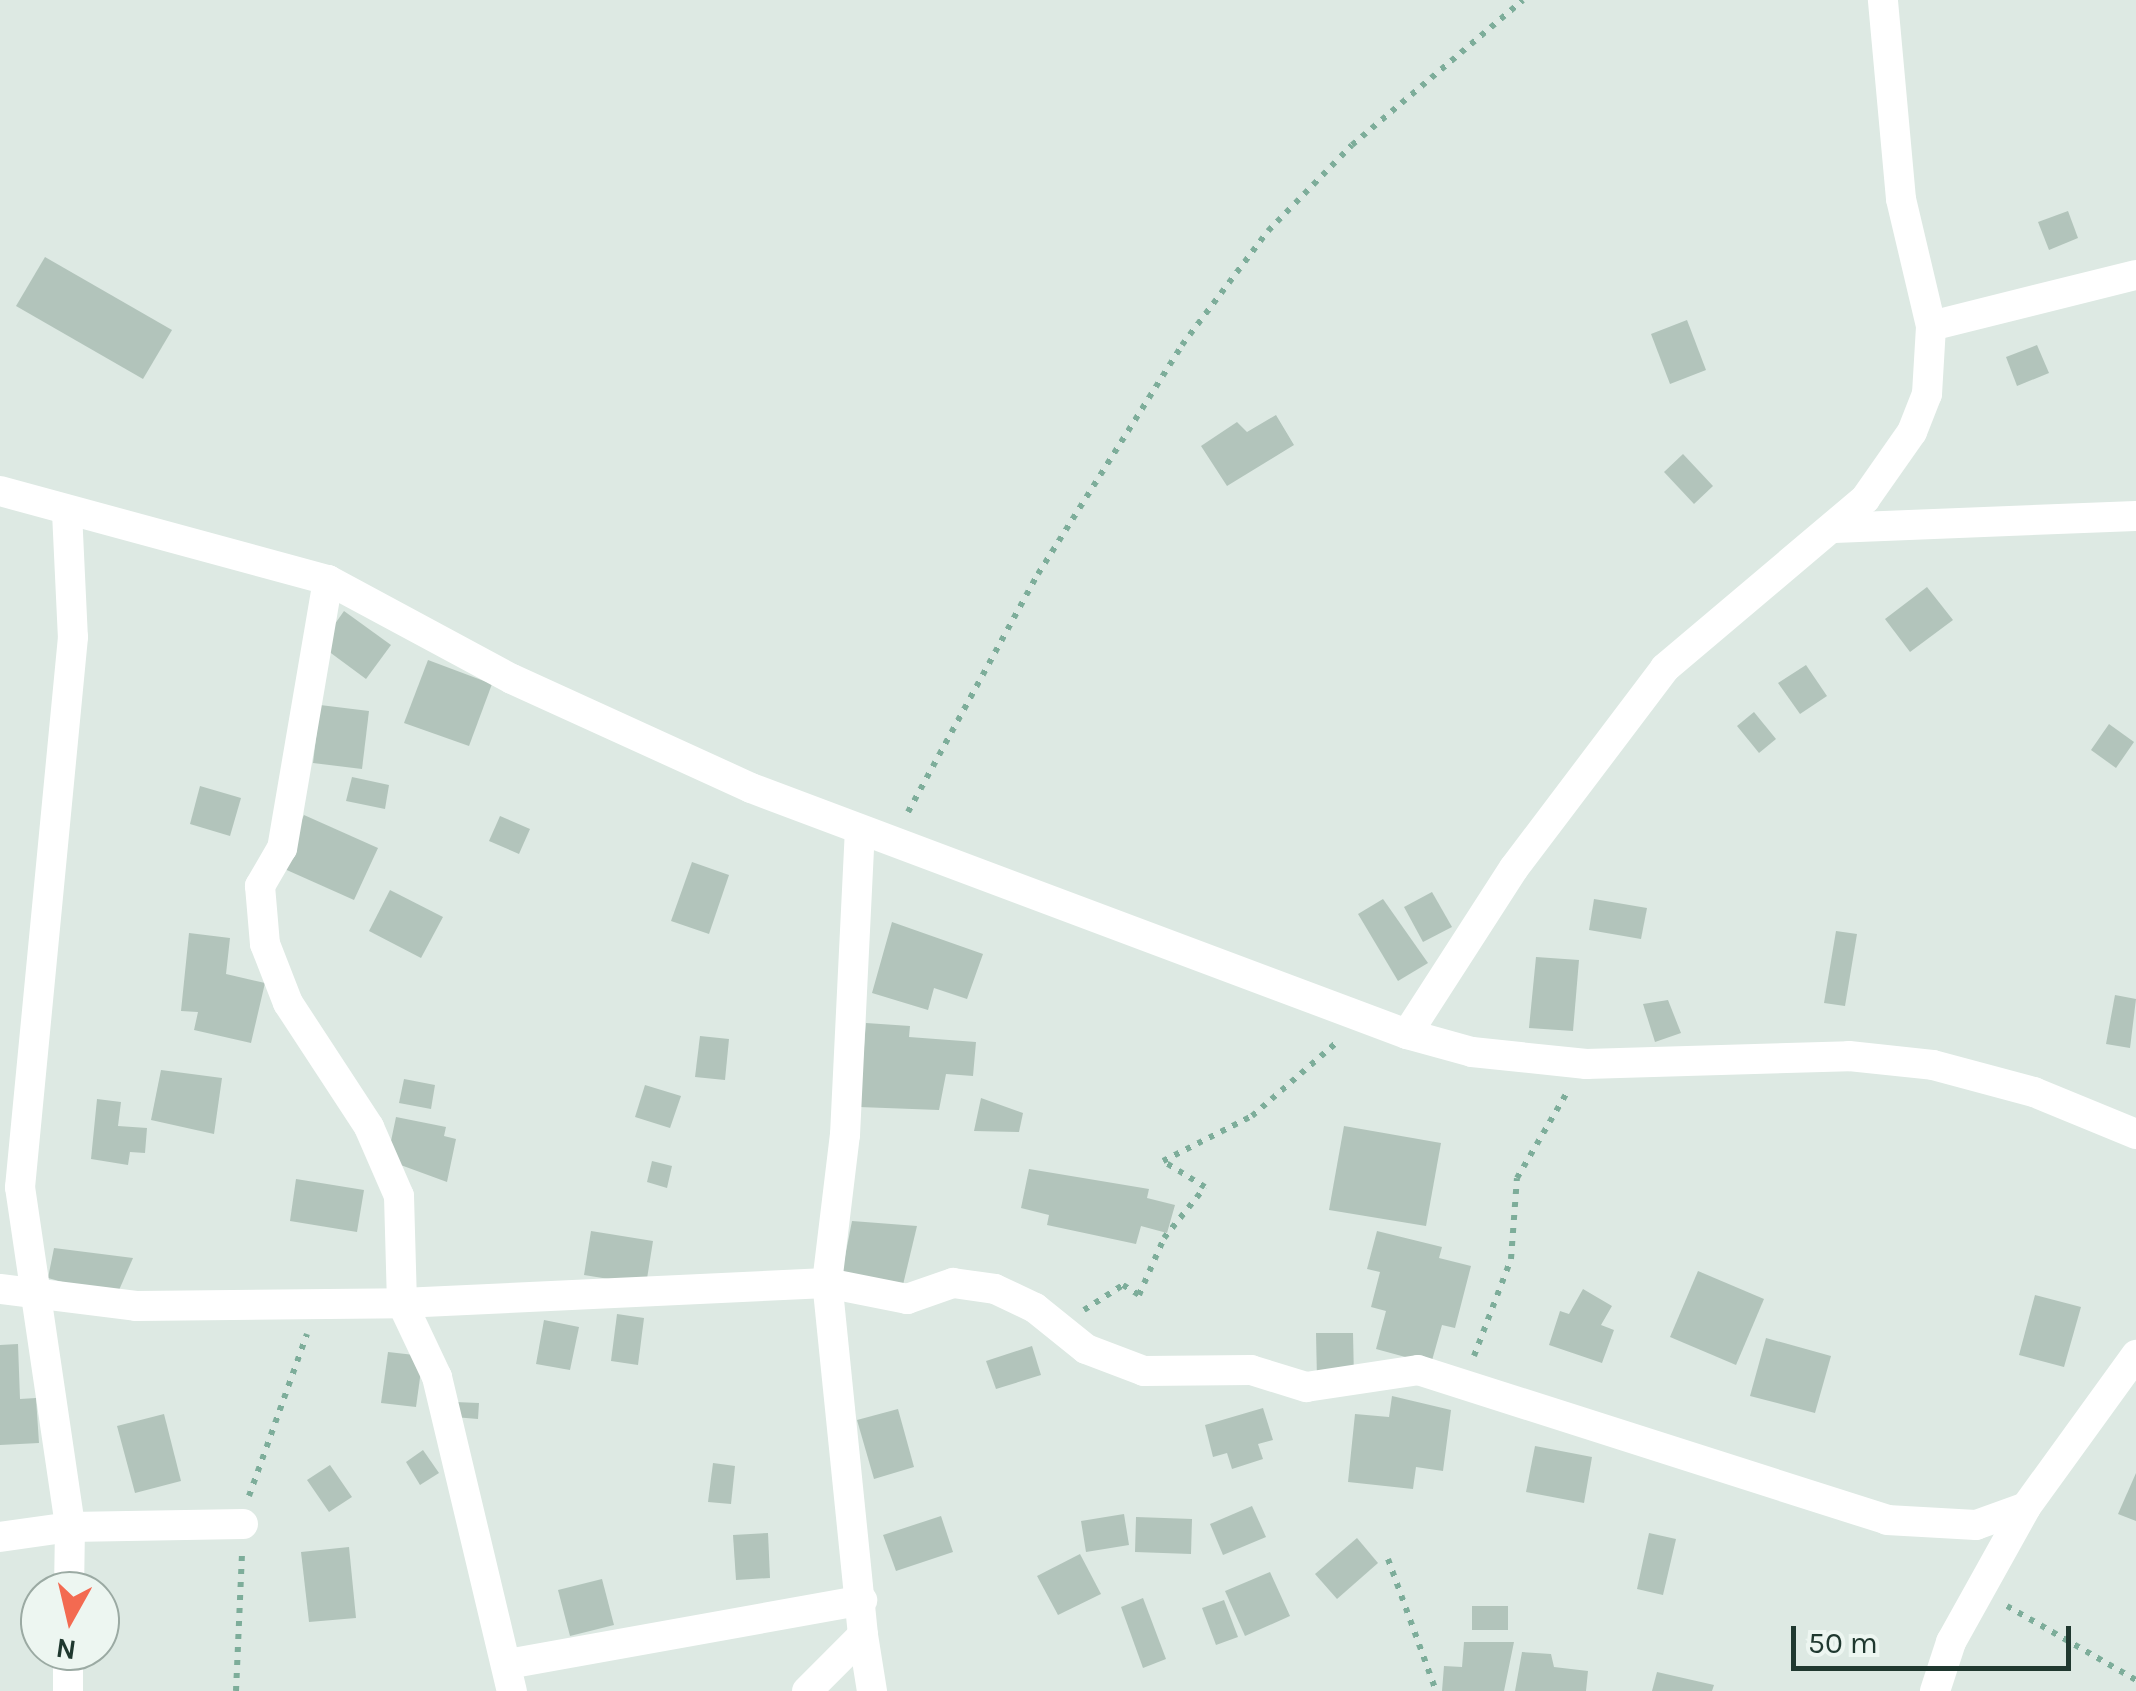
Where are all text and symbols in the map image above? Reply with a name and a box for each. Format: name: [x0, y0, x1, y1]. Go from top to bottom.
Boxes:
north arrow: [20, 1571, 120, 1671]
scale bar: [1796, 1606, 2076, 1668]
text: 50 m: [1808, 1625, 1878, 1661]
text: N: [54, 1631, 78, 1667]

